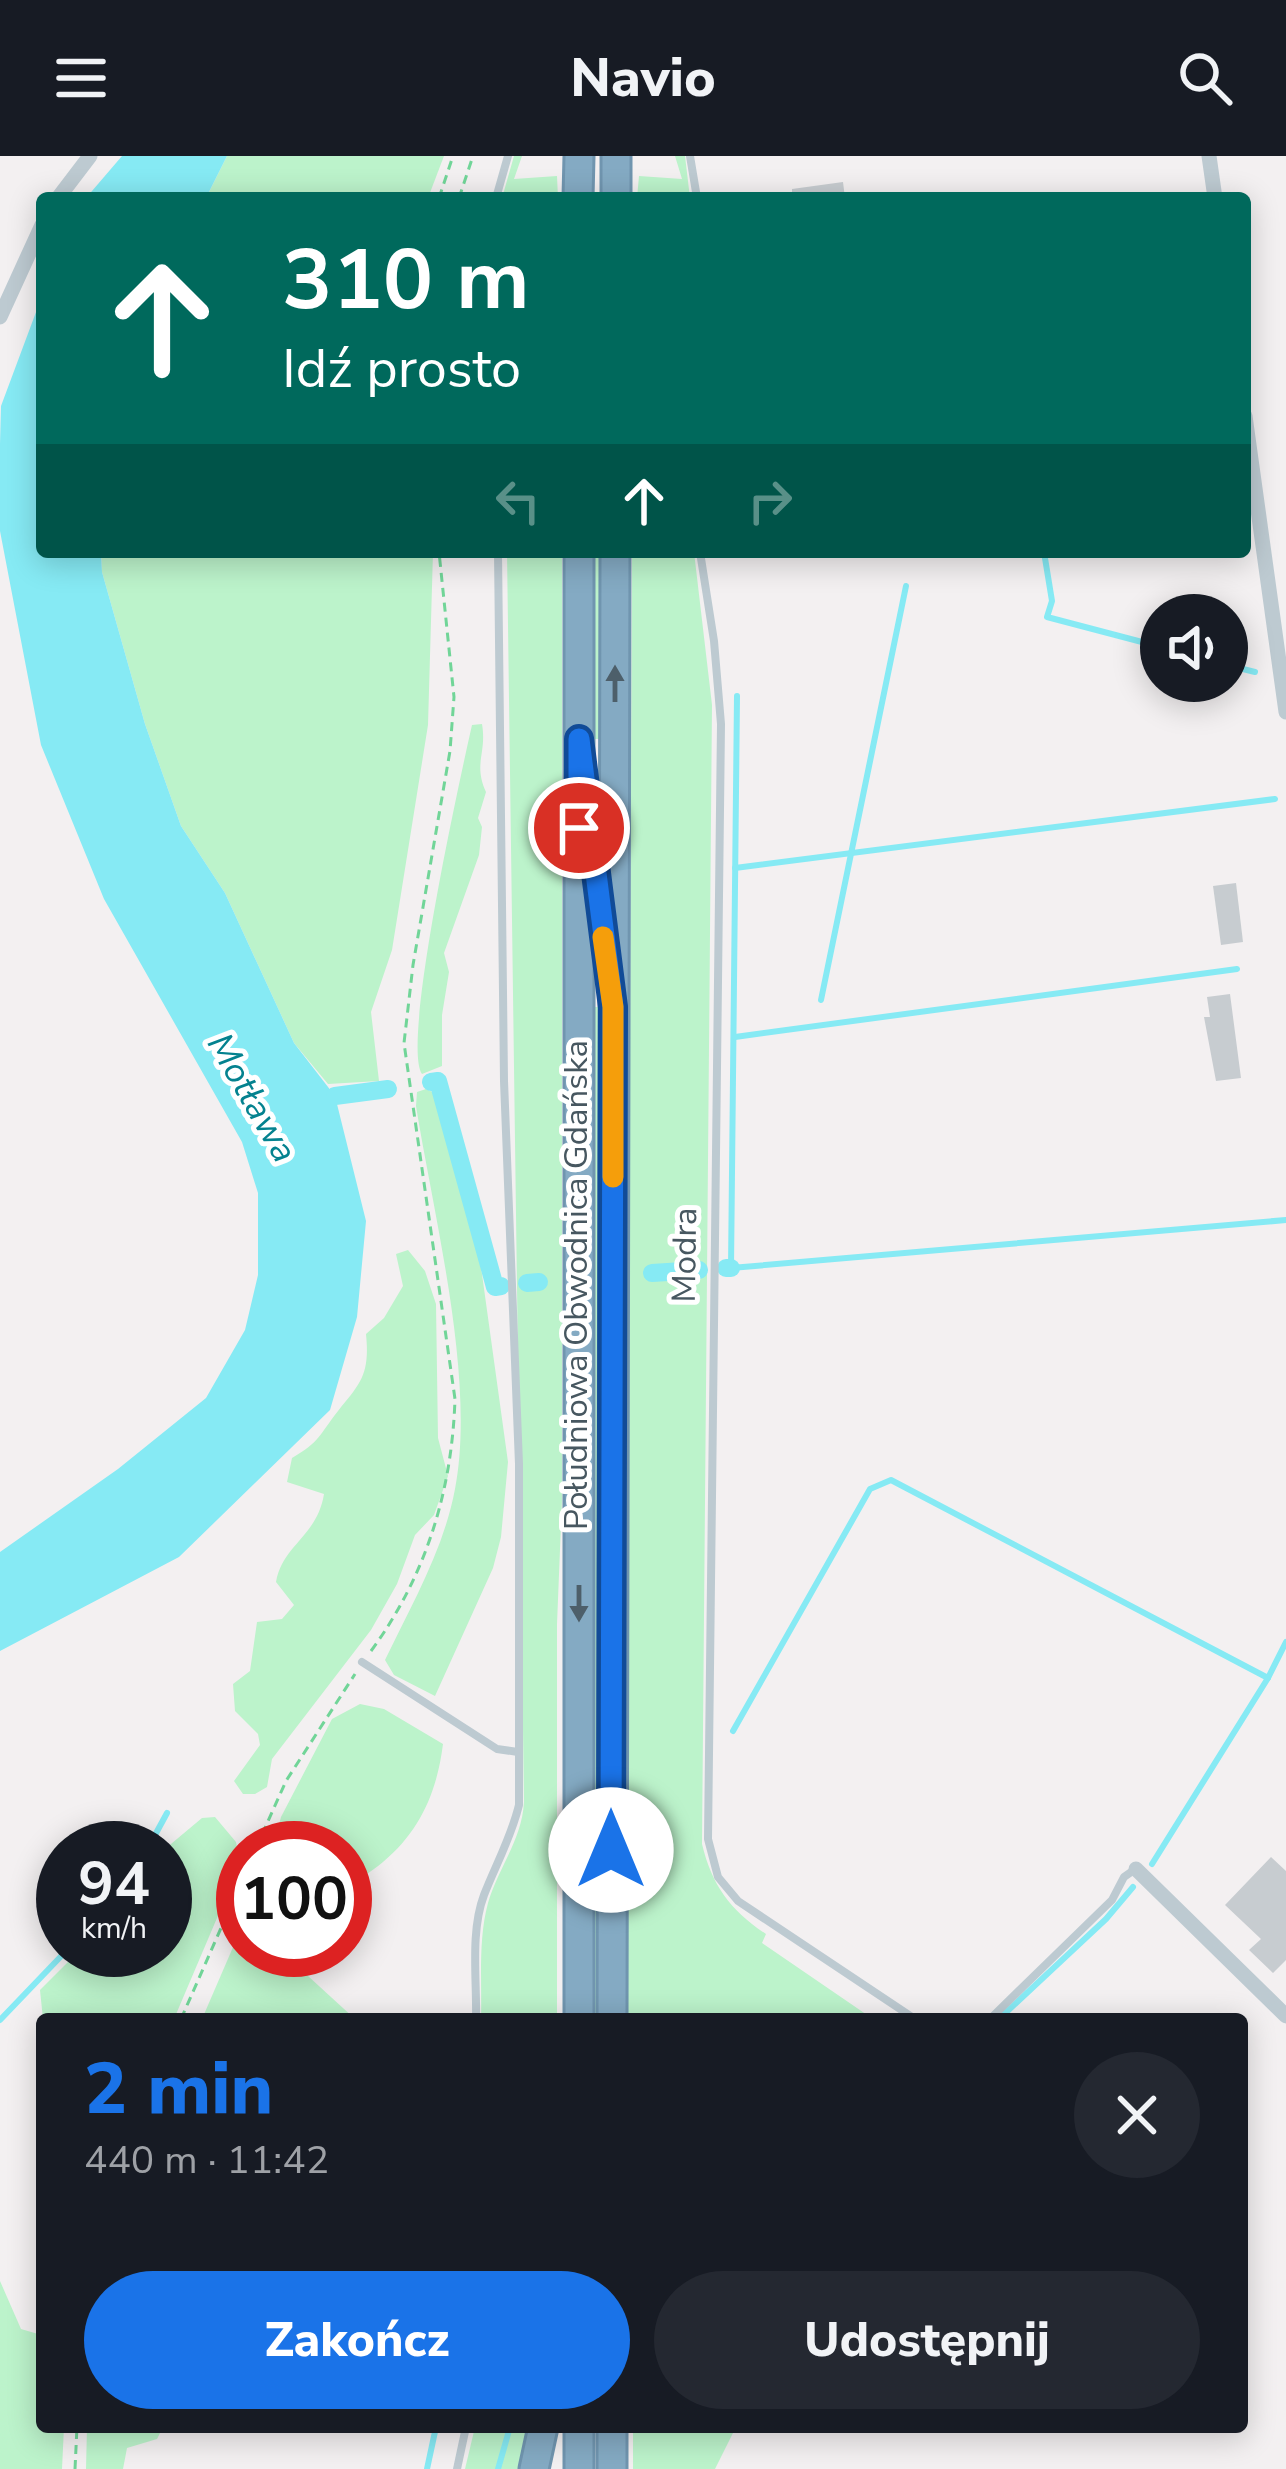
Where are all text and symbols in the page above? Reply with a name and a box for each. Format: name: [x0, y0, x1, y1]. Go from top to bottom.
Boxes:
text: Navio: [570, 41, 716, 115]
icon: menu: [48, 45, 114, 111]
icon: search: [1172, 45, 1238, 111]
text: 310 m: [282, 223, 530, 338]
icon: ahead: [84, 240, 240, 396]
text: Idź prosto: [282, 332, 521, 406]
icon: left: [485, 468, 551, 534]
icon: ahead: [611, 468, 677, 534]
icon: right: [737, 468, 803, 534]
map controls: [1140, 594, 1248, 702]
button: sound: [1140, 594, 1248, 702]
one-way arrow: [605, 664, 624, 702]
pin: [528, 777, 630, 879]
icon: arrive: [546, 795, 612, 861]
water label: Motława: [195, 1024, 309, 1172]
street label: Południowa Obwodnica Gdańska: [554, 1040, 599, 1530]
street label: Modra: [662, 1207, 708, 1303]
one-way arrow: [569, 1585, 589, 1623]
position arrow: [548, 1787, 674, 1913]
speed limit sign: 100: [216, 1821, 372, 1977]
text: 94: [78, 1843, 150, 1925]
text: km/h: [81, 1908, 147, 1949]
text: 2 min: [84, 2040, 273, 2138]
button: close: [1074, 2052, 1200, 2178]
text: 440 m · 11:42: [84, 2134, 329, 2187]
button: Zakończ: [84, 2271, 630, 2409]
button: Udostępnij: [654, 2271, 1200, 2409]

